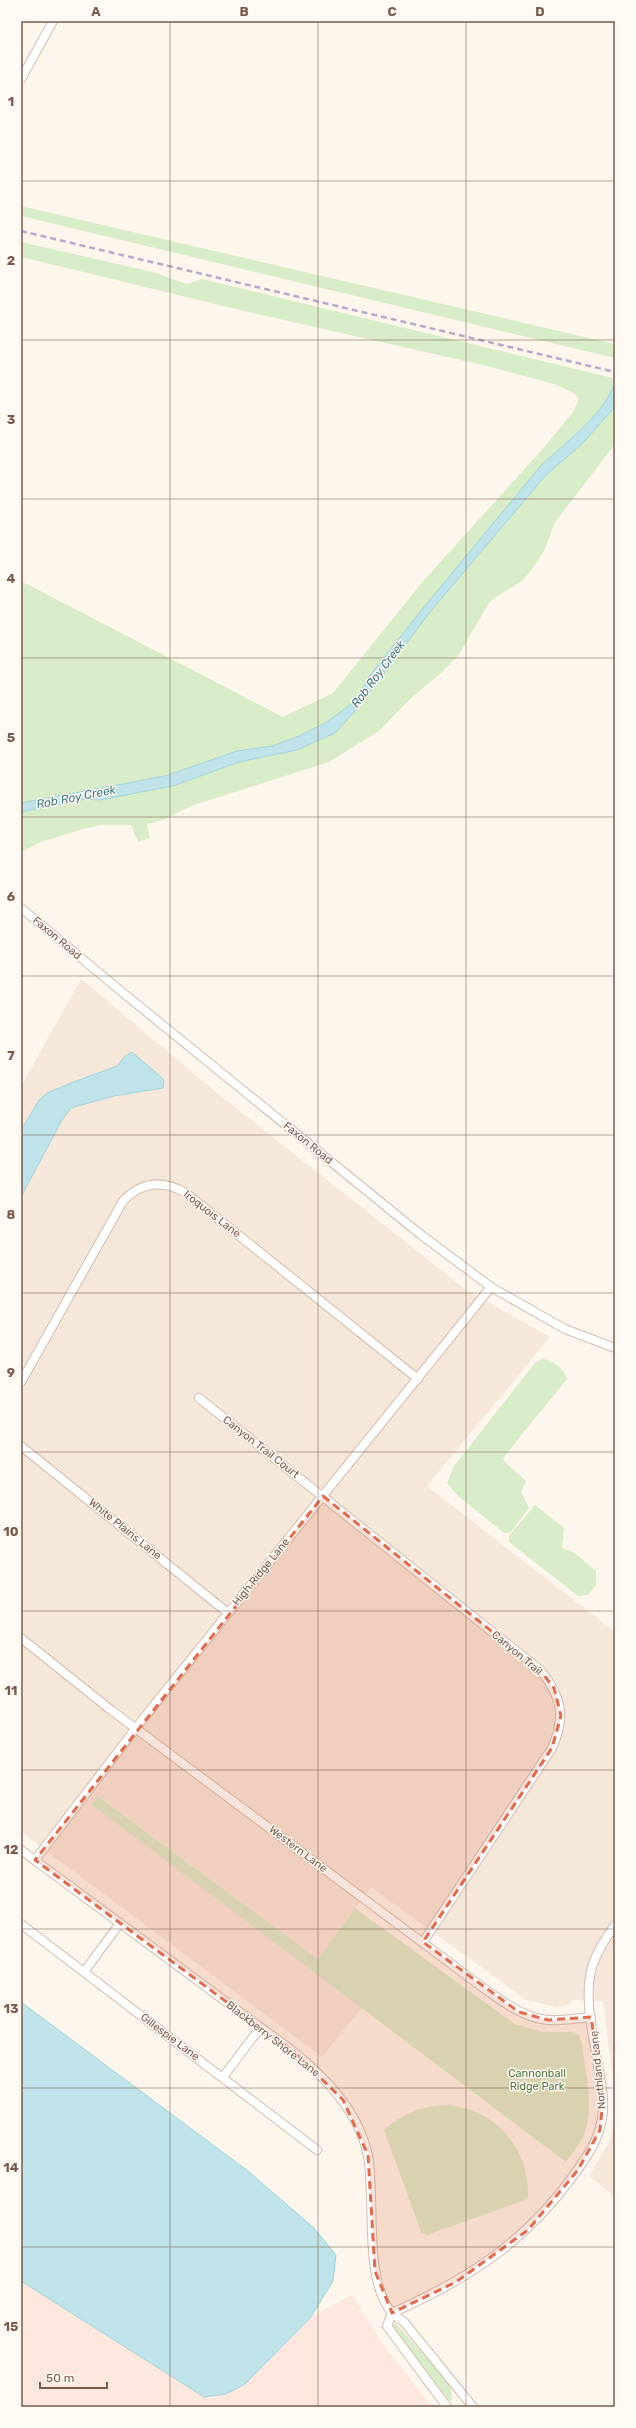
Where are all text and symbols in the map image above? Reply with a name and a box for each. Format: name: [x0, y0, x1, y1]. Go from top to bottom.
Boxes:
text: A: [91, 4, 101, 19]
text: B: [239, 4, 249, 19]
text: C: [387, 4, 397, 19]
text: D: [535, 4, 545, 19]
text: 1: [8, 94, 14, 109]
text: 2: [7, 253, 15, 268]
text: 3: [7, 412, 16, 427]
text: 4: [7, 571, 16, 586]
water label: Rob Roy Creek: [348, 637, 408, 710]
text: 5: [7, 730, 15, 745]
water label: Rob Roy Creek: [35, 782, 118, 812]
text: 6: [7, 889, 16, 904]
street label: Faxon Road: [30, 914, 84, 962]
text: 7: [7, 1048, 15, 1063]
street label: Faxon Road: [281, 1119, 335, 1167]
street label: Iroquois Lane: [181, 1188, 243, 1240]
text: 8: [7, 1207, 16, 1222]
text: 9: [7, 1365, 15, 1380]
street label: Canyon Trail Court: [220, 1413, 302, 1481]
street label: White Plains Lane: [86, 1496, 164, 1562]
text: 10: [3, 1524, 19, 1539]
street label: High Ridge Lane: [230, 1536, 292, 1608]
street label: Canyon Trail: [489, 1628, 545, 1678]
text: 11: [5, 1683, 17, 1698]
street label: Western Lane: [266, 1823, 330, 1875]
text: 12: [4, 1842, 18, 1857]
street label: Blackberry Shore Lane: [224, 1998, 322, 2080]
text: 13: [3, 2001, 19, 2016]
street label: Gillespie Lane: [138, 2011, 202, 2063]
street label: Northland Lane: [587, 2030, 609, 2110]
park label: Cannonball Ridge Park: [508, 2067, 566, 2093]
text: 14: [3, 2160, 19, 2175]
text: 15: [4, 2319, 18, 2334]
scale bar: [40, 2364, 107, 2390]
text: 50 m: [46, 2371, 74, 2385]

